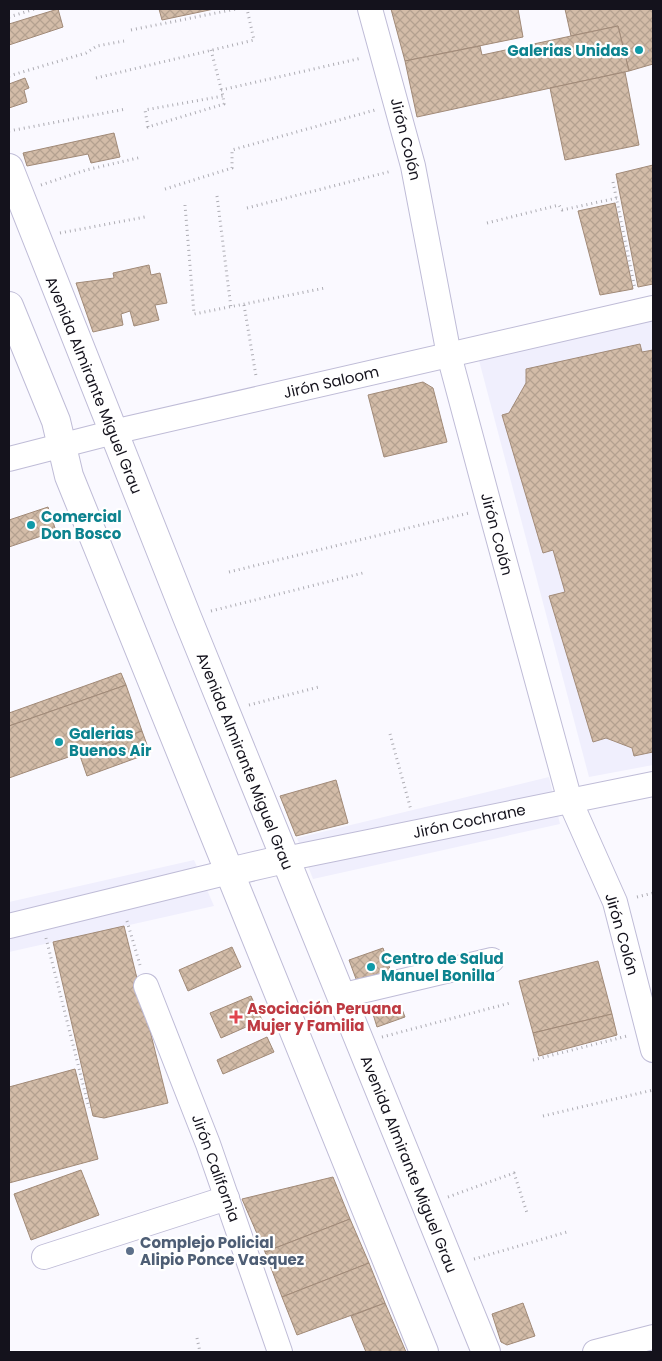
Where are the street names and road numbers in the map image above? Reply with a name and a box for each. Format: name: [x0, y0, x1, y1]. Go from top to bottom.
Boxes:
street label: Jirón Colón: [386, 95, 426, 183]
street label: Avenida Almirante Miguel Grau: [41, 273, 147, 497]
street label: Jirón Saloom: [281, 361, 381, 403]
street label: Jirón Colón: [476, 490, 518, 578]
street label: Avenida Almirante Miguel Grau: [192, 649, 298, 873]
street label: Jirón Cochrane: [411, 799, 527, 843]
street label: Jirón Colón: [600, 890, 644, 978]
street label: Avenida Almirante Miguel Grau: [356, 1052, 462, 1276]
street label: Jirón California: [187, 1111, 245, 1225]

